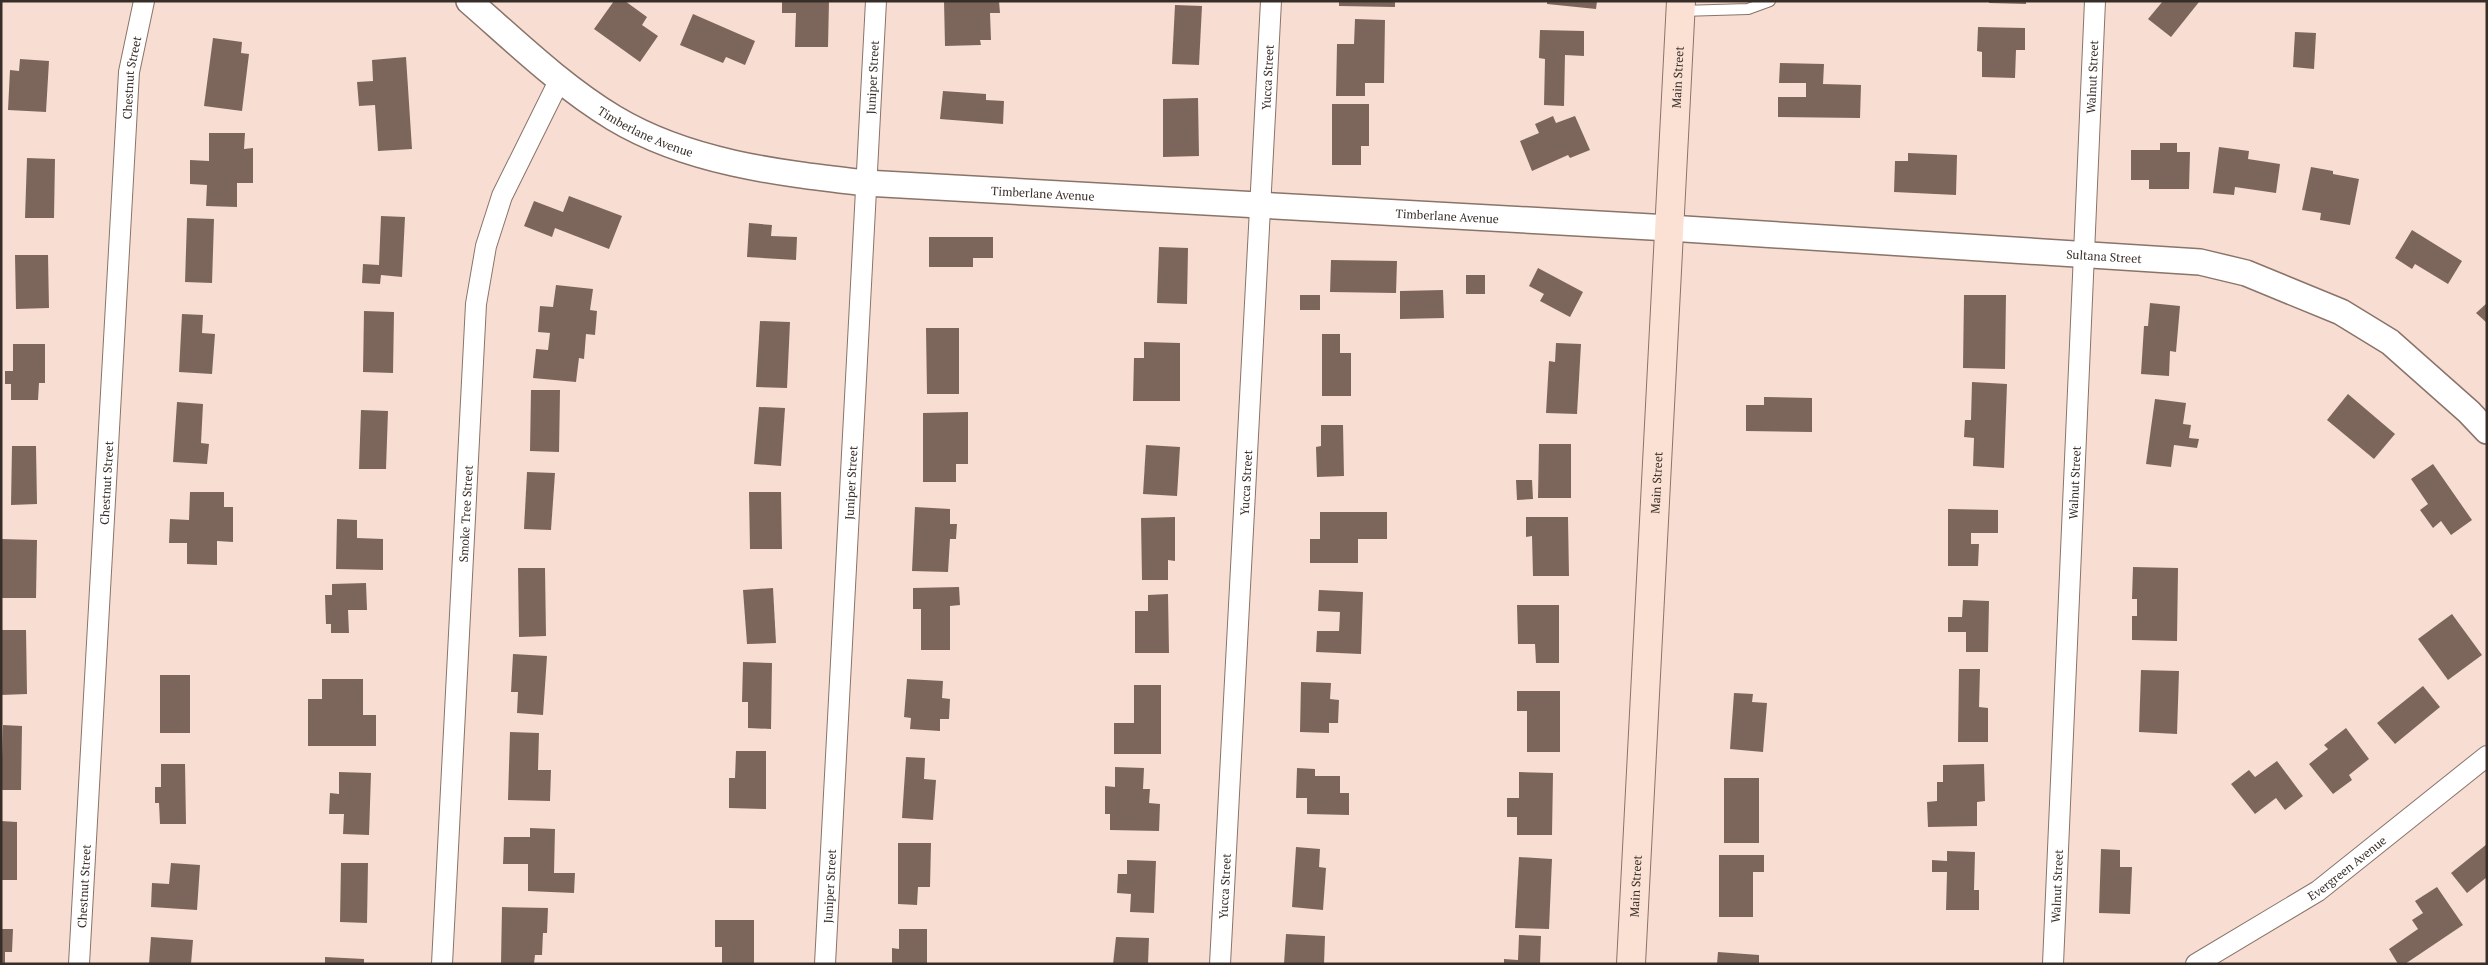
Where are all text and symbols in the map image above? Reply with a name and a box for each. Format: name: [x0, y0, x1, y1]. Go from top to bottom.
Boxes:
street label: Chestnut Street: [119, 34, 144, 120]
street label: Juniper Street: [863, 39, 881, 115]
street label: Walnut Street: [2083, 39, 2101, 114]
street label: Yucca Street: [1258, 44, 1276, 110]
street label: Main Street: [1668, 45, 1686, 109]
street label: Timberlane Avenue: [595, 102, 695, 160]
street label: Timberlane Avenue: [991, 183, 1095, 203]
street label: Timberlane Avenue: [1395, 205, 1499, 226]
street label: Sultana Street: [2066, 246, 2143, 266]
street label: Chestnut Street: [96, 440, 116, 525]
street label: Juniper Street: [841, 445, 860, 520]
street label: Walnut Street: [2065, 445, 2083, 520]
street label: Yucca Street: [1236, 449, 1255, 516]
street label: Main Street: [1647, 451, 1665, 514]
street label: Smoke Tree Street: [455, 464, 475, 563]
street label: Evergreen Avenue: [2305, 832, 2389, 903]
street label: Chestnut Street: [74, 843, 93, 928]
street label: Juniper Street: [820, 848, 839, 924]
street label: Walnut Street: [2047, 848, 2066, 923]
street label: Yucca Street: [1215, 852, 1233, 919]
street label: Main Street: [1626, 854, 1644, 918]

